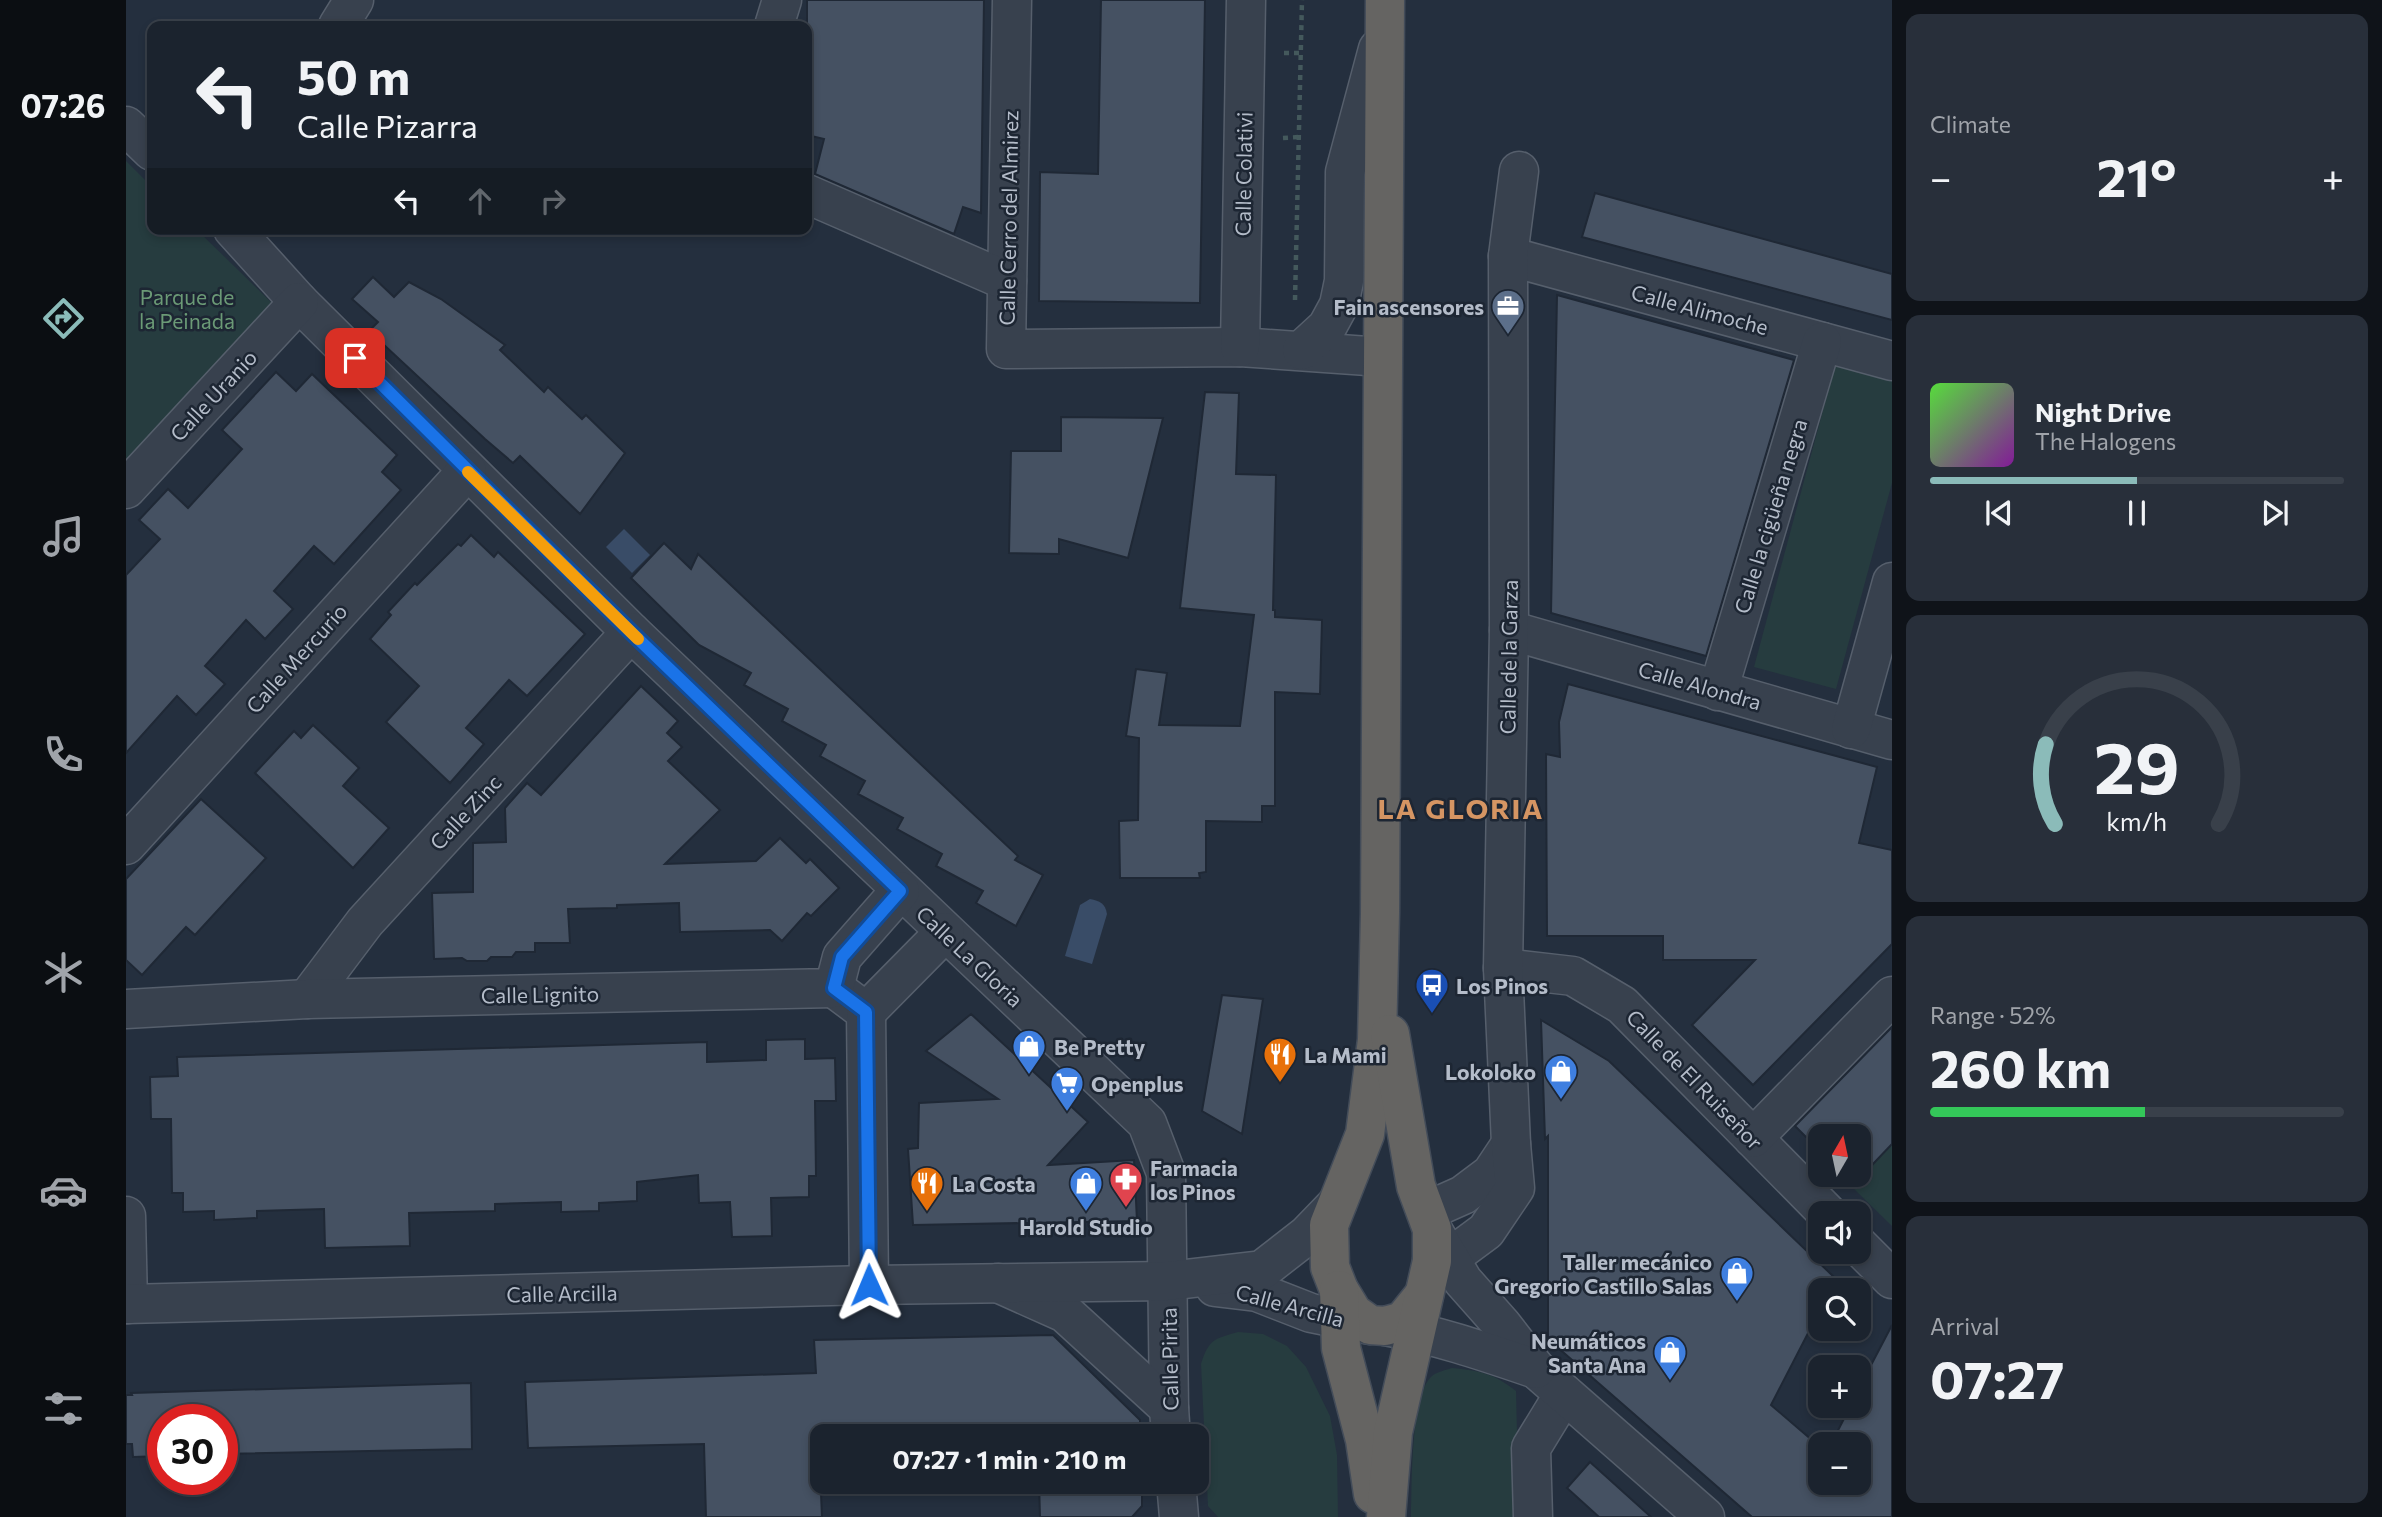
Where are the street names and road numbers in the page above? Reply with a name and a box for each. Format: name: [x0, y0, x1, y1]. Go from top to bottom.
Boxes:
street label: Calle Cerro del Almirez: [994, 110, 1022, 326]
street label: Calle Colativi: [1229, 112, 1257, 236]
street label: Calle Alimoche: [1629, 279, 1771, 339]
street label: Calle Uranio: [164, 344, 262, 446]
street label: Calle la cigüeña negra: [1728, 416, 1812, 616]
street label: Calle de la Garza: [1494, 579, 1522, 735]
street label: Calle Mercurio: [240, 598, 352, 718]
street label: Calle Alondra: [1636, 656, 1764, 714]
street label: Calle Zinc: [424, 769, 506, 855]
street label: Calle La Gloria: [912, 900, 1028, 1012]
street label: Calle Lignito: [481, 980, 599, 1008]
street label: Calle de El Ruiseñor: [1622, 1004, 1768, 1154]
street label: Calle Arcilla: [1233, 1279, 1347, 1331]
street label: Calle Arcilla: [506, 1280, 618, 1306]
street label: Calle Pirita: [1156, 1307, 1182, 1411]

